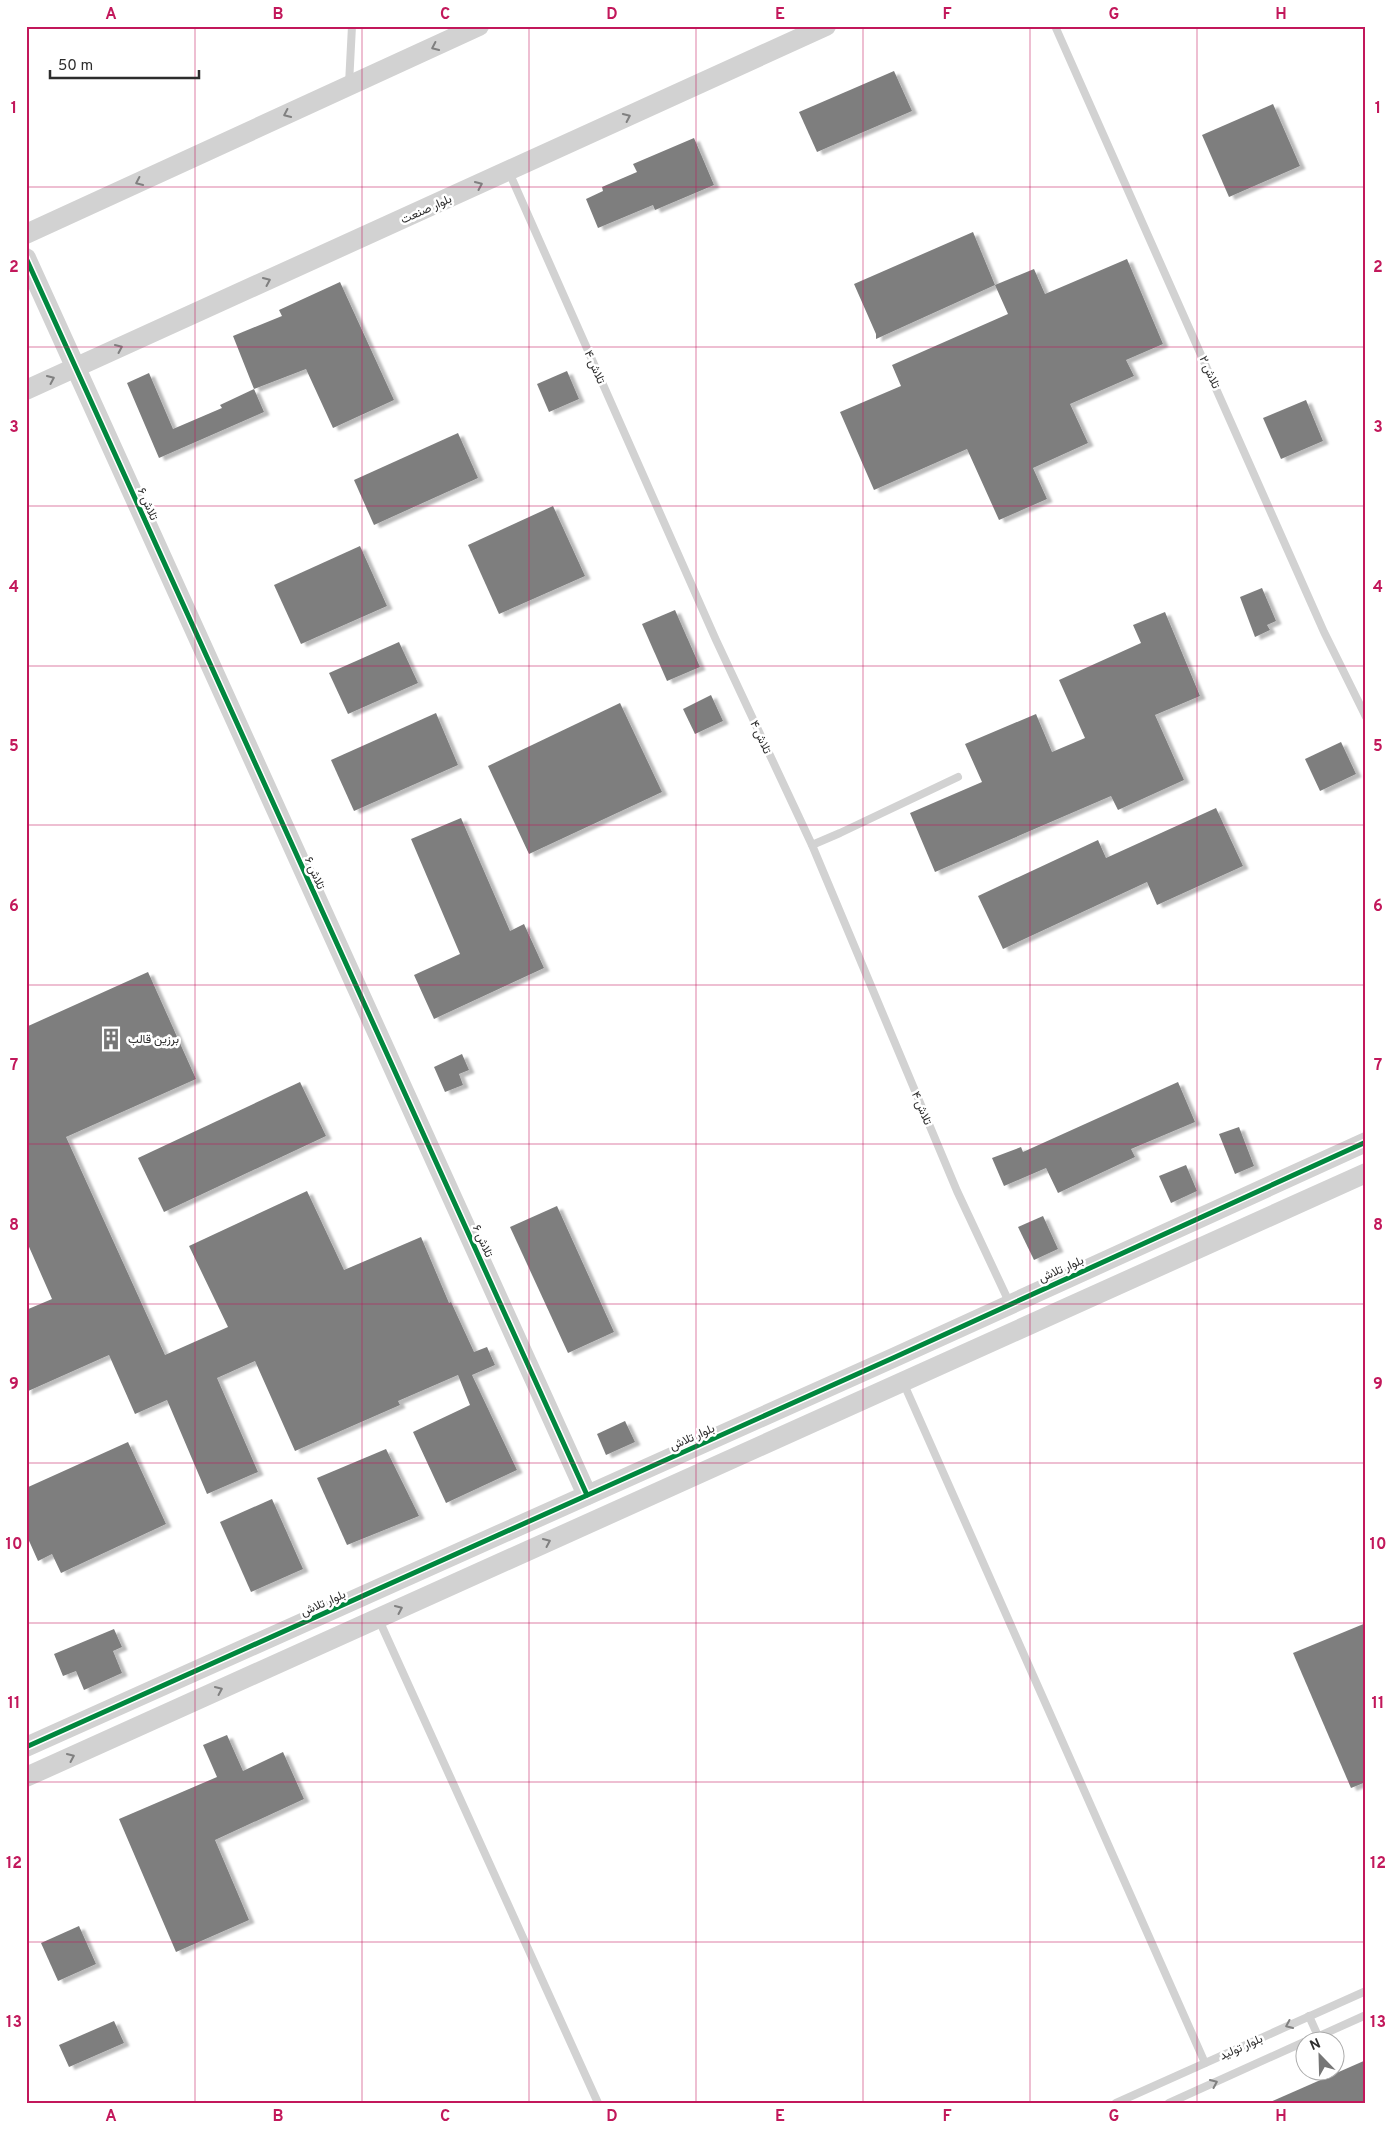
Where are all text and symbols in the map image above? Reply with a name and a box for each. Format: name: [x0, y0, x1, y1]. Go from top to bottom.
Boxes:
text: A: [105, 5, 117, 25]
text: B: [272, 5, 284, 25]
text: C: [440, 5, 450, 25]
text: D: [606, 5, 618, 25]
text: E: [775, 5, 785, 25]
text: F: [942, 5, 952, 25]
text: G: [1109, 5, 1119, 25]
text: H: [1275, 5, 1287, 25]
one-way arrow: [431, 40, 440, 51]
scale bar: [50, 48, 199, 80]
text: 50 m: [58, 57, 93, 76]
text: 1: [11, 99, 17, 119]
text: 1: [1375, 99, 1381, 119]
one-way arrow: [283, 108, 292, 118]
one-way arrow: [622, 113, 631, 124]
one-way arrow: [135, 175, 144, 186]
one-way arrow: [474, 180, 483, 191]
street label: بلوار صنعت: [398, 192, 455, 228]
text: 2: [9, 258, 19, 278]
text: 2: [1373, 258, 1383, 278]
one-way arrow: [262, 276, 271, 287]
one-way arrow: [114, 343, 123, 354]
street label: تلاش ۴: [580, 348, 609, 387]
street label: تلاش ۲: [1195, 353, 1223, 391]
one-way arrow: [46, 374, 55, 385]
text: 3: [9, 418, 19, 438]
text: 3: [1373, 418, 1383, 438]
street label: تلاش ۶: [133, 486, 161, 523]
text: 4: [9, 578, 19, 598]
text: 4: [1373, 578, 1383, 598]
street label: تلاش ۴: [745, 718, 775, 757]
text: 5: [9, 737, 19, 757]
text: 5: [1373, 737, 1383, 757]
street label: تلاش ۶: [300, 855, 328, 892]
text: 6: [9, 897, 19, 917]
text: 6: [1373, 897, 1383, 917]
building icon: برزین قالب: [98, 1026, 124, 1052]
place label: برزین قالب: [128, 1032, 179, 1048]
text: 7: [10, 1056, 18, 1076]
text: 7: [1374, 1056, 1382, 1076]
street label: تلاش ۴: [907, 1089, 935, 1128]
text: 8: [9, 1216, 19, 1236]
text: 8: [1373, 1216, 1383, 1236]
street label: تلاش ۶: [468, 1223, 496, 1260]
street label: بلوار تلاش: [1036, 1253, 1086, 1287]
text: 9: [9, 1375, 19, 1395]
text: 9: [1373, 1375, 1383, 1395]
street label: بلوار تلاش: [667, 1421, 717, 1455]
text: 10: [6, 1535, 22, 1555]
text: 10: [1370, 1535, 1386, 1555]
one-way arrow: [542, 1538, 551, 1549]
street label: بلوار تلاش: [298, 1587, 348, 1621]
one-way arrow: [394, 1605, 403, 1615]
one-way arrow: [214, 1686, 223, 1697]
text: 11: [8, 1694, 20, 1714]
text: 11: [1372, 1694, 1384, 1714]
one-way arrow: [66, 1753, 75, 1764]
text: 12: [6, 1854, 22, 1874]
text: 12: [1370, 1854, 1386, 1874]
text: 13: [6, 2013, 22, 2033]
text: 13: [1370, 2013, 1386, 2033]
one-way arrow: [1285, 2019, 1294, 2029]
street label: بلوار تولید: [1217, 2031, 1266, 2065]
north arrow: [1294, 2032, 1344, 2082]
text: N: [1308, 2036, 1323, 2055]
one-way arrow: [1208, 2079, 1217, 2089]
text: A: [105, 2107, 117, 2127]
text: B: [272, 2107, 284, 2127]
text: C: [440, 2107, 450, 2127]
text: D: [606, 2107, 618, 2127]
text: E: [775, 2107, 785, 2127]
text: F: [942, 2107, 952, 2127]
text: G: [1109, 2107, 1119, 2127]
text: H: [1275, 2107, 1287, 2127]

